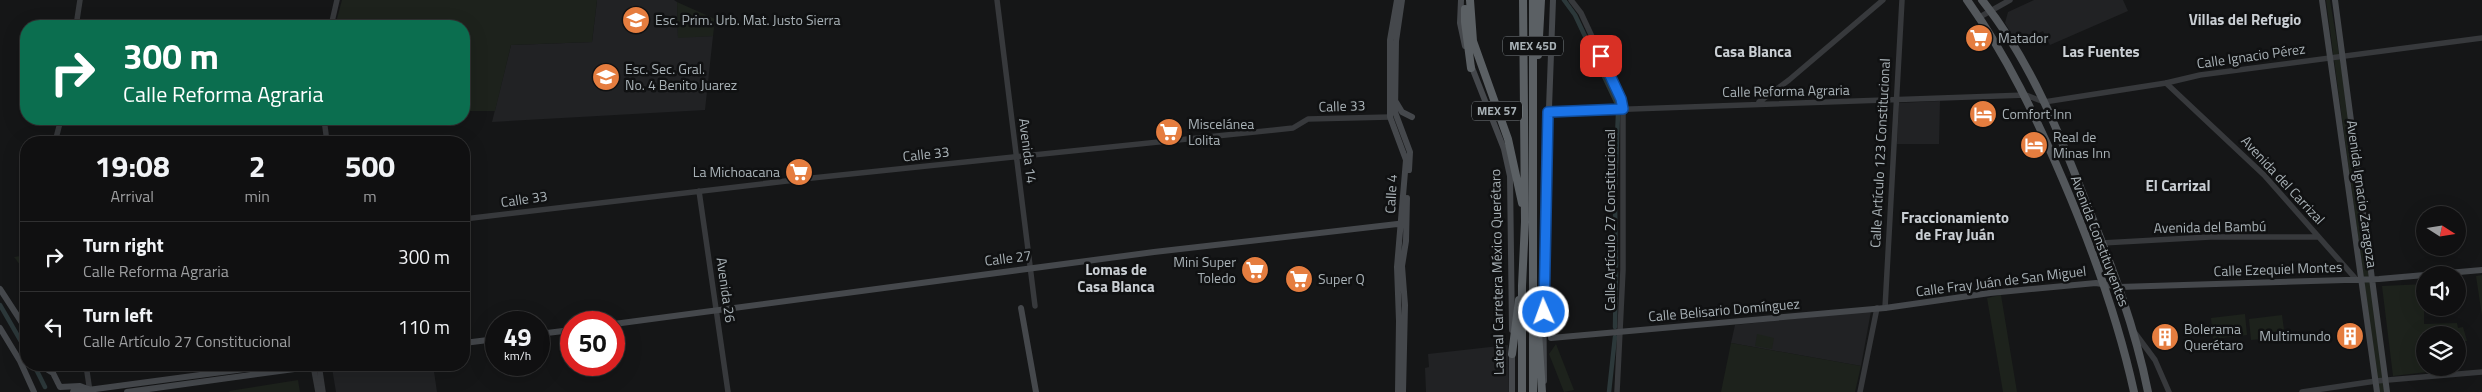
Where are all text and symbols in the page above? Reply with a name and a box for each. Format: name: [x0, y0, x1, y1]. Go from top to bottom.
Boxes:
school or university icon: Esc. Prim. Urb. Mat. Justo Sierra: [621, 5, 651, 35]
district label: Villas del Refugio: [2189, 8, 2301, 31]
place label: Esc. Prim. Urb. Mat. Justo Sierra: [655, 9, 840, 30]
supermarket icon: Matador: [1964, 23, 1994, 53]
place label: Matador: [1998, 27, 2048, 48]
text: 300 m: [123, 29, 219, 83]
pin: [1580, 35, 1622, 77]
road number: MEX 45D: [1503, 36, 1563, 56]
street label: Calle Ignacio Pérez: [2195, 37, 2307, 74]
icon: right: [40, 40, 105, 105]
district label: Casa Blanca: [1714, 40, 1792, 63]
district label: Las Fuentes: [2062, 40, 2140, 63]
icon: arrive: [1587, 42, 1615, 70]
place label: Esc. Sec. Gral. No. 4 Benito Juarez: [625, 58, 737, 95]
street label: Calle Artículo 123 Constitucional: [1864, 58, 1895, 248]
school or university icon: Esc. Sec. Gral. No. 4 Benito Juarez: [591, 62, 621, 92]
text: Calle Reforma Agraria: [123, 77, 323, 111]
street label: Calle Reforma Agraria: [1722, 79, 1850, 102]
street label: Calle 33: [1318, 94, 1366, 117]
hotel icon: Comfort Inn: [1968, 99, 1998, 129]
road number: MEX 57: [1472, 102, 1522, 120]
place label: Comfort Inn: [2002, 103, 2072, 124]
place label: Miscelánea Lolita: [1188, 113, 1254, 150]
street label: Avenida 14: [1014, 117, 1043, 185]
supermarket icon: Miscelánea Lolita: [1154, 117, 1184, 147]
street label: Avenida Ignacio Zaragoza: [2342, 119, 2383, 269]
place label: Real de Minas Inn: [2053, 126, 2110, 163]
street label: Calle Artículo 27 Constitucional: [1599, 129, 1620, 311]
hotel icon: Real de Minas Inn: [2019, 130, 2049, 160]
street label: Avenida del Carrizal: [2237, 131, 2330, 229]
street label: Calle 33: [902, 141, 950, 166]
text: 19:08: [95, 143, 170, 189]
text: 2: [249, 143, 266, 189]
text: 500: [345, 143, 395, 189]
supermarket icon: La Michoacana: [784, 157, 814, 187]
place label: La Michoacana: [693, 161, 780, 182]
street label: Lateral Carretera México Querétaro: [1484, 169, 1509, 375]
street label: Avenida Constituyentes: [2066, 172, 2135, 309]
street label: Calle 4: [1379, 174, 1402, 214]
district label: El Carrizal: [2145, 174, 2211, 197]
text: Arrival: [111, 184, 154, 208]
text: min: [244, 184, 270, 208]
text: m: [363, 184, 377, 208]
street label: Calle 33: [499, 185, 549, 212]
district label: Fraccionamiento de Fray Juán: [1901, 206, 2009, 246]
north arrow: [2416, 206, 2466, 256]
map controls: [2416, 206, 2466, 376]
street label: Avenida del Bambú: [2153, 215, 2267, 238]
text: Turn right: [83, 230, 164, 259]
text: 300 m: [398, 242, 450, 271]
icon: right: [40, 243, 68, 271]
street label: Calle 27: [983, 244, 1033, 271]
place label: Mini Super Toledo: [1173, 251, 1236, 288]
supermarket icon: Mini Super Toledo: [1240, 255, 1270, 285]
street label: Avenida 26: [712, 256, 741, 324]
street label: Calle Ezequiel Montes: [2213, 256, 2343, 281]
district label: Lomas de Casa Blanca: [1077, 258, 1155, 298]
text: Calle Reforma Agraria: [83, 259, 229, 283]
street label: Calle Fray Juán de San Miguel: [1915, 260, 2087, 301]
supermarket icon: Super Q: [1284, 264, 1314, 294]
button: sound: [2416, 266, 2466, 316]
place label: Super Q: [1318, 268, 1365, 289]
position arrow: [1517, 285, 1569, 337]
street label: Calle Belisario Domínguez: [1647, 292, 1801, 327]
text: Turn left: [83, 300, 153, 329]
speed limit sign: 50: [560, 311, 625, 376]
text: 110 m: [398, 312, 450, 341]
icon: left: [40, 313, 68, 341]
text: 49: [503, 318, 532, 356]
place label: Bolerama Querétaro: [2184, 318, 2244, 355]
building icon: Multimundo: [2335, 321, 2365, 351]
building icon: Bolerama Querétaro: [2150, 322, 2180, 352]
place label: Multimundo: [2259, 325, 2331, 346]
button: layers: [2416, 326, 2466, 376]
text: Calle Artículo 27 Constitucional: [83, 329, 291, 353]
text: km/h: [504, 346, 531, 365]

